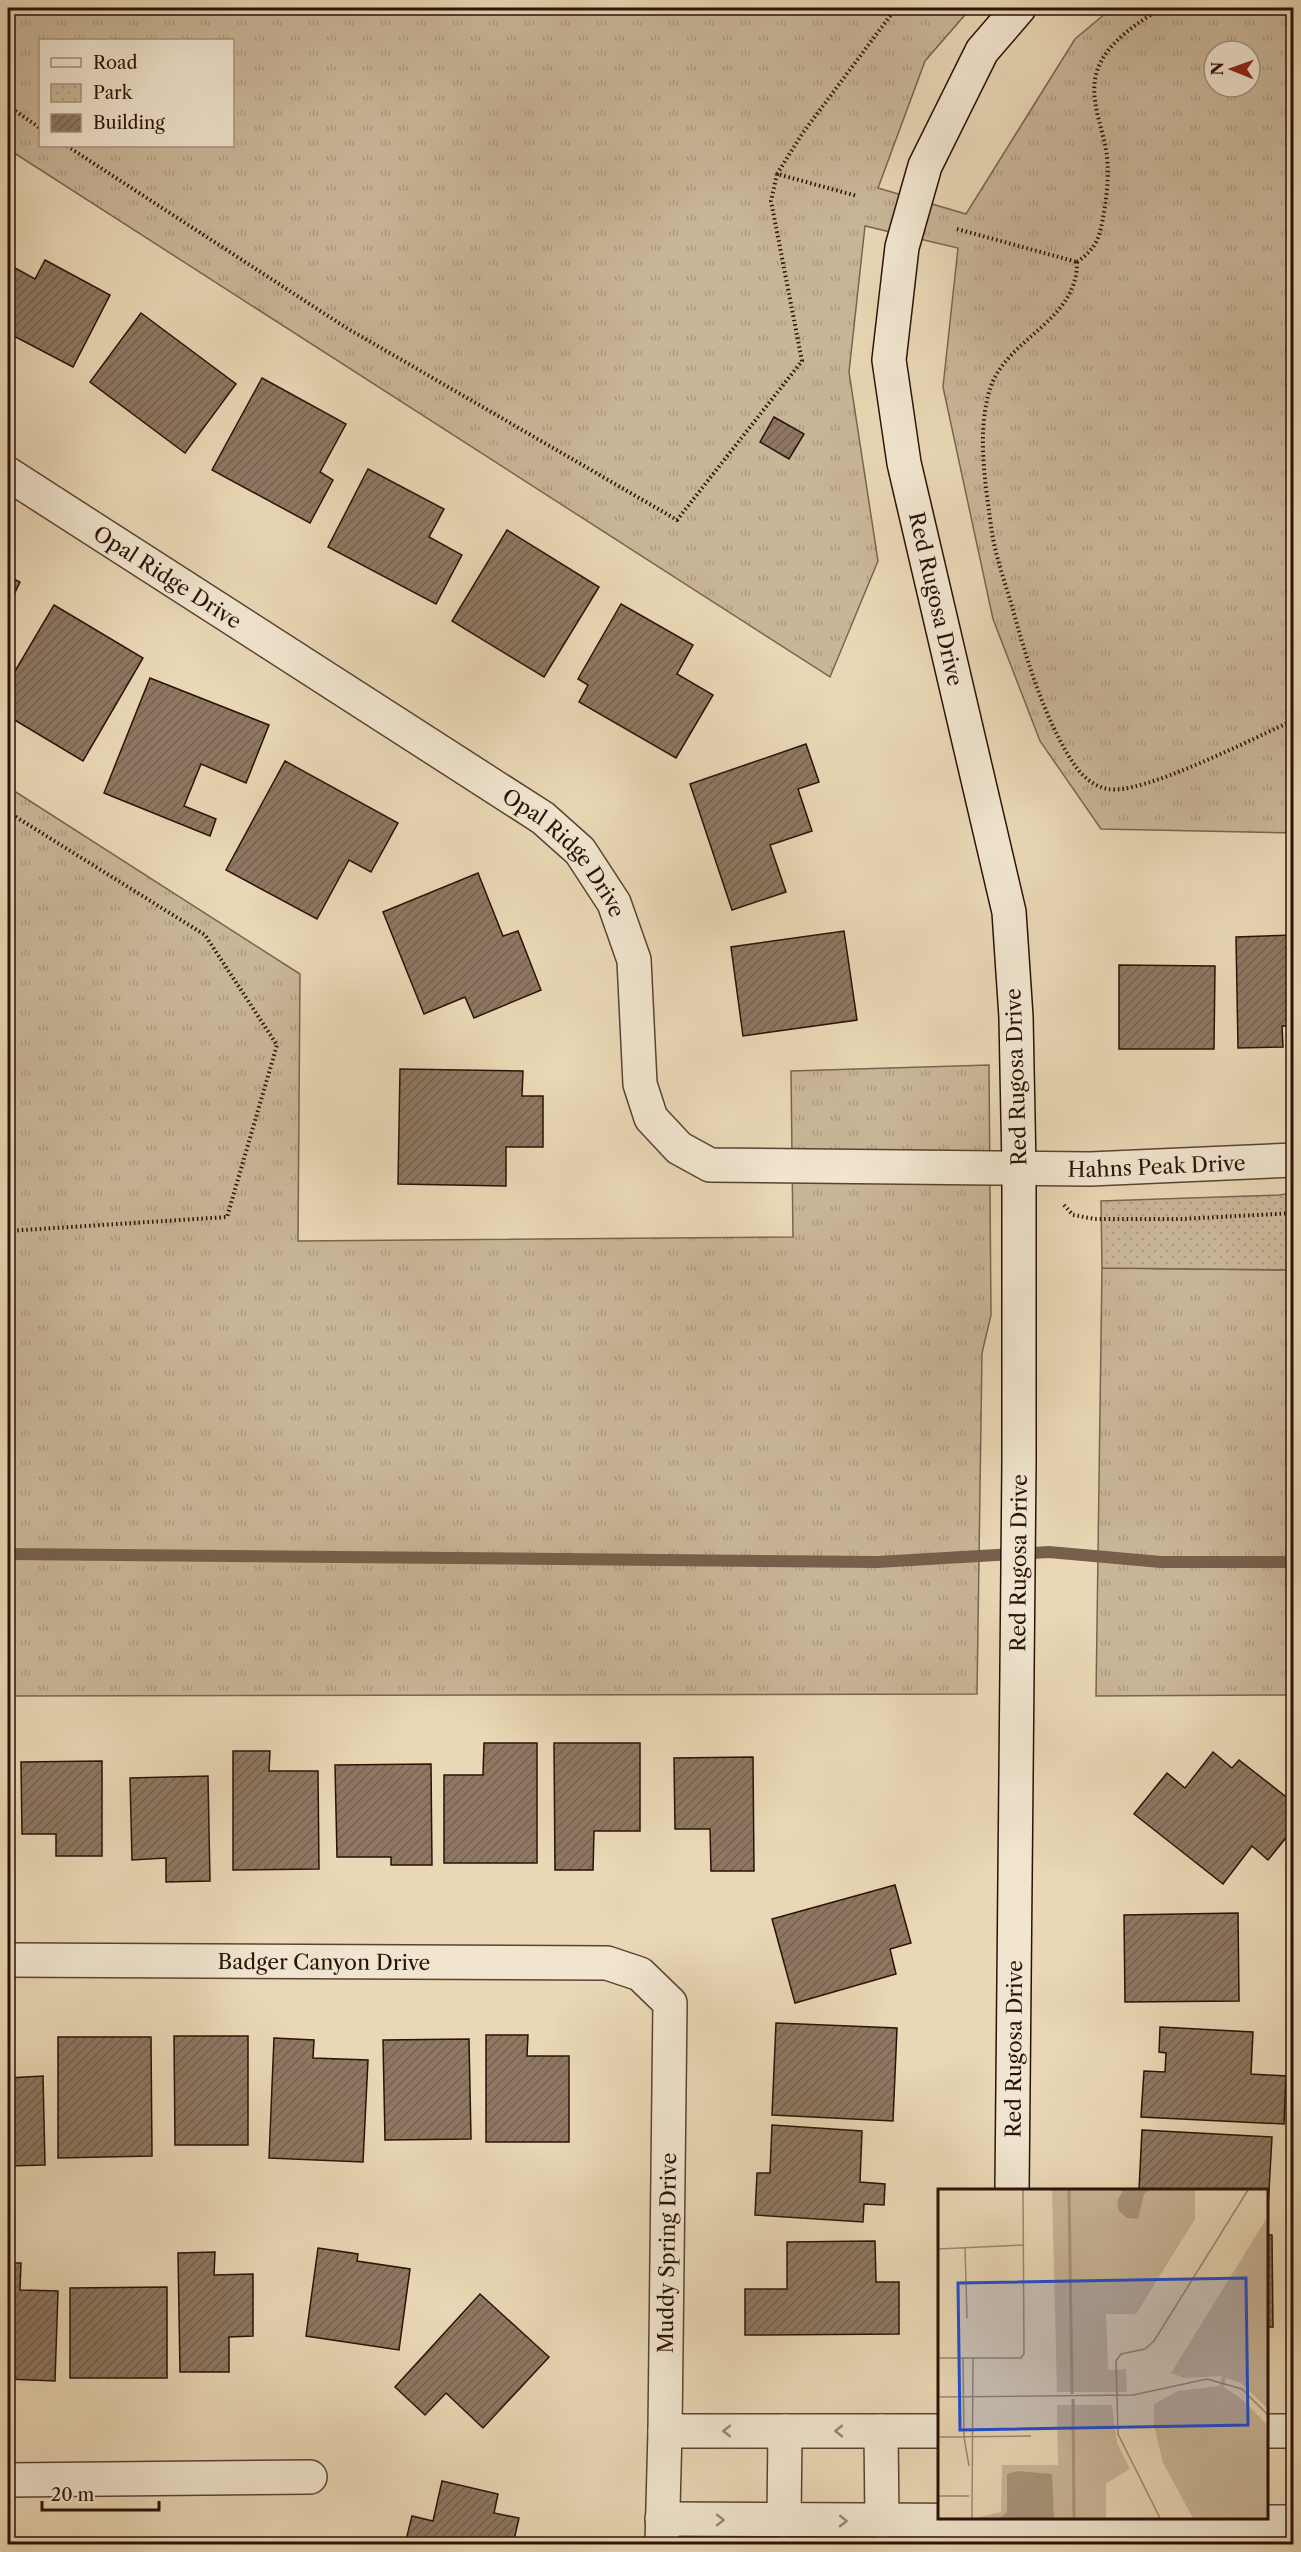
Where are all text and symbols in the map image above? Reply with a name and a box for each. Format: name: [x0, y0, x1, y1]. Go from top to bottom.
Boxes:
legend: [39, 39, 234, 147]
north arrow: [1202, 39, 1262, 99]
text: Road: [93, 52, 138, 74]
text: N: [1207, 62, 1227, 76]
text: Park: [93, 82, 134, 104]
text: Building: [93, 112, 165, 134]
street label: Red Rugosa Drive: [904, 510, 968, 688]
street label: Opal Ridge Drive: [89, 520, 246, 633]
street label: Opal Ridge Drive: [498, 783, 630, 920]
street label: Red Rugosa Drive: [1000, 988, 1032, 1166]
street label: Hahns Peak Drive: [1067, 1150, 1246, 1182]
street label: Red Rugosa Drive: [1005, 1474, 1031, 1652]
street label: Badger Canyon Drive: [218, 1949, 430, 1975]
street label: Red Rugosa Drive: [1000, 1960, 1027, 2138]
street label: Muddy Spring Drive: [653, 2152, 681, 2354]
inset map: [938, 2189, 1268, 2519]
one-way arrow: [722, 2425, 731, 2437]
one-way arrow: [835, 2425, 844, 2437]
scale bar: [42, 2474, 159, 2512]
text: 20 m: [51, 2484, 95, 2506]
one-way arrow: [716, 2514, 725, 2526]
one-way arrow: [838, 2515, 847, 2527]

